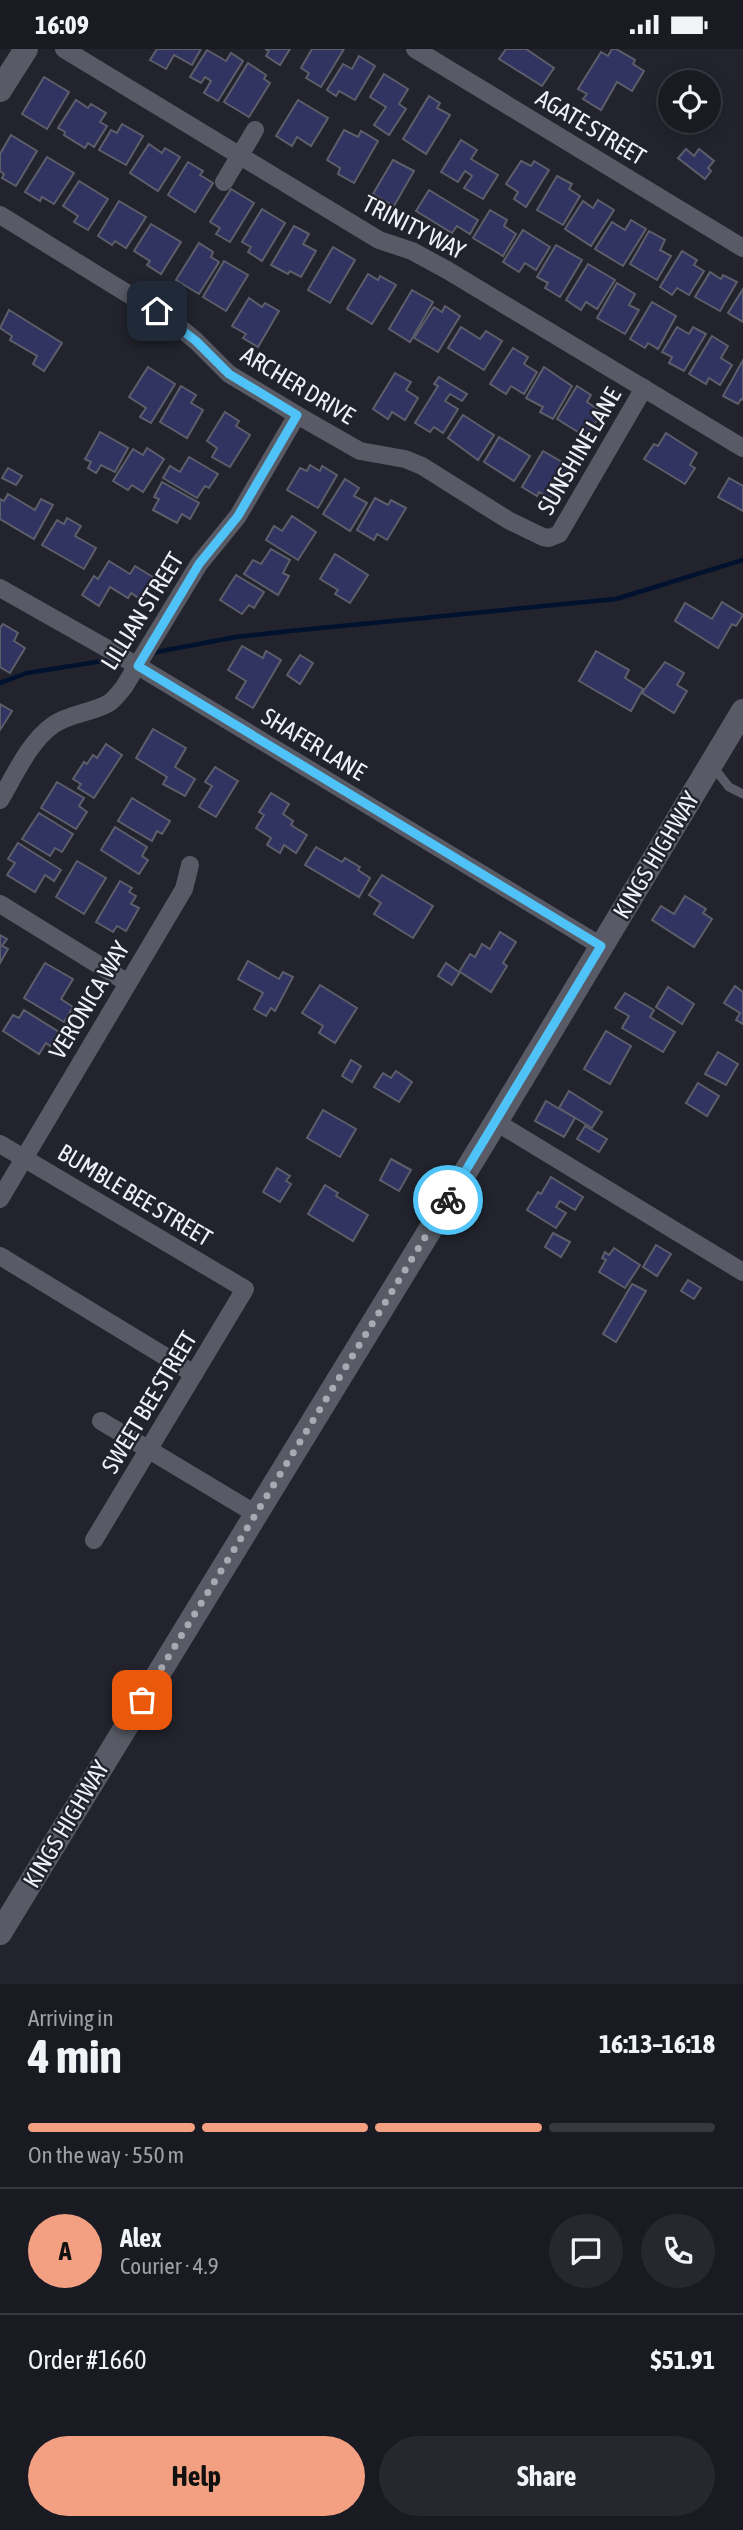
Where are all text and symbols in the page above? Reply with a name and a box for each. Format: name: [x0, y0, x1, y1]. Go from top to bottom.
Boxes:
text: 16:09: [35, 10, 89, 40]
map controls: [658, 70, 721, 133]
button: locate: [658, 70, 721, 133]
street label: AGATE STREET: [531, 84, 651, 170]
street label: TRINITY WAY: [358, 190, 470, 265]
pin: [127, 281, 187, 341]
icon: home: [138, 292, 176, 330]
street label: ARCHER DRIVE: [236, 341, 360, 429]
street label: SUNSHINE LANE: [532, 383, 626, 519]
street label: LILLIAN STREET: [95, 547, 189, 675]
street label: SHAFER LANE: [257, 702, 371, 786]
street label: KINGS HIGHWAY: [608, 786, 705, 923]
street label: VERONICA WAY: [43, 936, 135, 1064]
street label: BUMBLE BEE STREET: [53, 1138, 217, 1252]
courier: [413, 1165, 483, 1235]
icon: bike: [429, 1181, 467, 1219]
street label: SWEET BEE STREET: [96, 1326, 202, 1478]
pin: [112, 1670, 172, 1730]
icon: bag: [123, 1681, 161, 1719]
street label: KINGS HIGHWAY: [18, 1755, 115, 1892]
text: Arriving in: [28, 2005, 114, 2031]
text: 16:13–16:18: [599, 2029, 715, 2059]
text: 4 min: [28, 2030, 122, 2083]
text: On the way · 550 m: [28, 2142, 184, 2168]
button: chat: [549, 2214, 623, 2288]
button: phone: [641, 2214, 715, 2288]
text: Alex: [120, 2223, 161, 2253]
text: A: [59, 2236, 71, 2266]
text: Courier · 4.9: [120, 2253, 219, 2279]
text: Order #1660: [28, 2345, 147, 2375]
text: $51.91: [651, 2345, 715, 2375]
button: Help: [28, 2436, 365, 2516]
button: Share: [379, 2436, 715, 2516]

